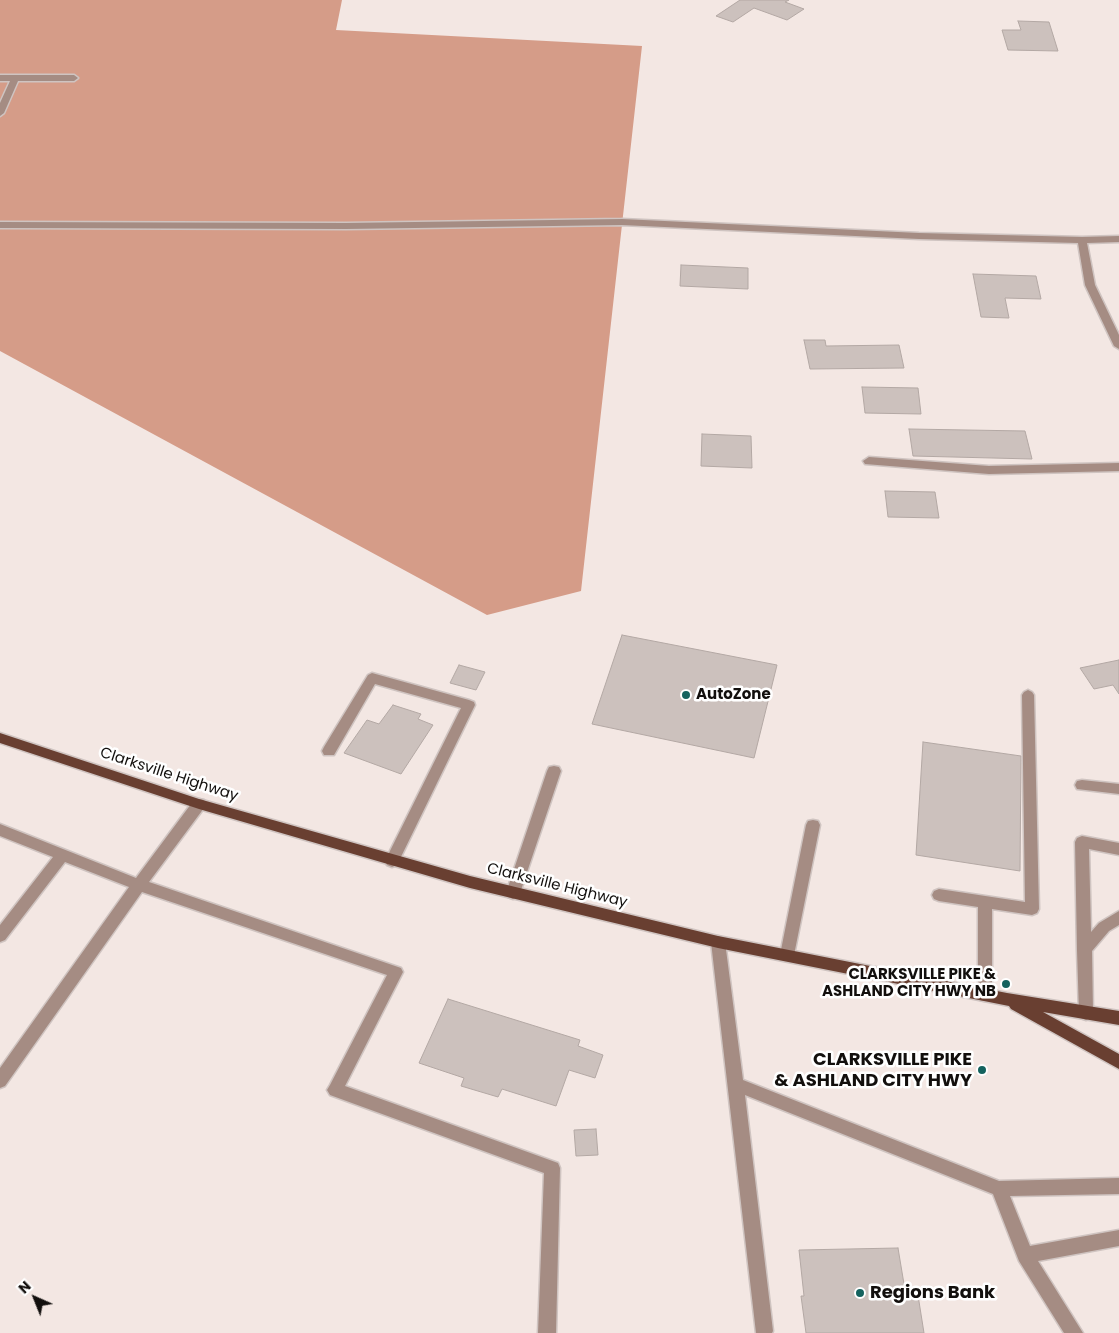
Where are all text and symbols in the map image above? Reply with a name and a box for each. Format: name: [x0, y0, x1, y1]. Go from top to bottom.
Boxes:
place label: AutoZone: [696, 686, 771, 704]
marker: AutoZone: [680, 689, 692, 701]
street label: Clarksville Highway: [98, 744, 240, 806]
street label: Clarksville Highway: [485, 860, 629, 912]
place label: CLARKSVILLE PIKE & ASHLAND CITY HWY NB: [822, 966, 996, 1001]
marker: CLARKSVILLE PIKE & ASHLAND CITY HWY NB: [1000, 978, 1012, 990]
place label: CLARKSVILLE PIKE & ASHLAND CITY HWY: [774, 1049, 972, 1092]
marker: CLARKSVILLE PIKE & ASHLAND CITY HWY: [976, 1064, 988, 1076]
north arrow: [10, 1273, 60, 1323]
text: N: [14, 1276, 35, 1298]
place label: Regions Bank: [870, 1282, 995, 1304]
marker: Regions Bank: [854, 1287, 866, 1299]

